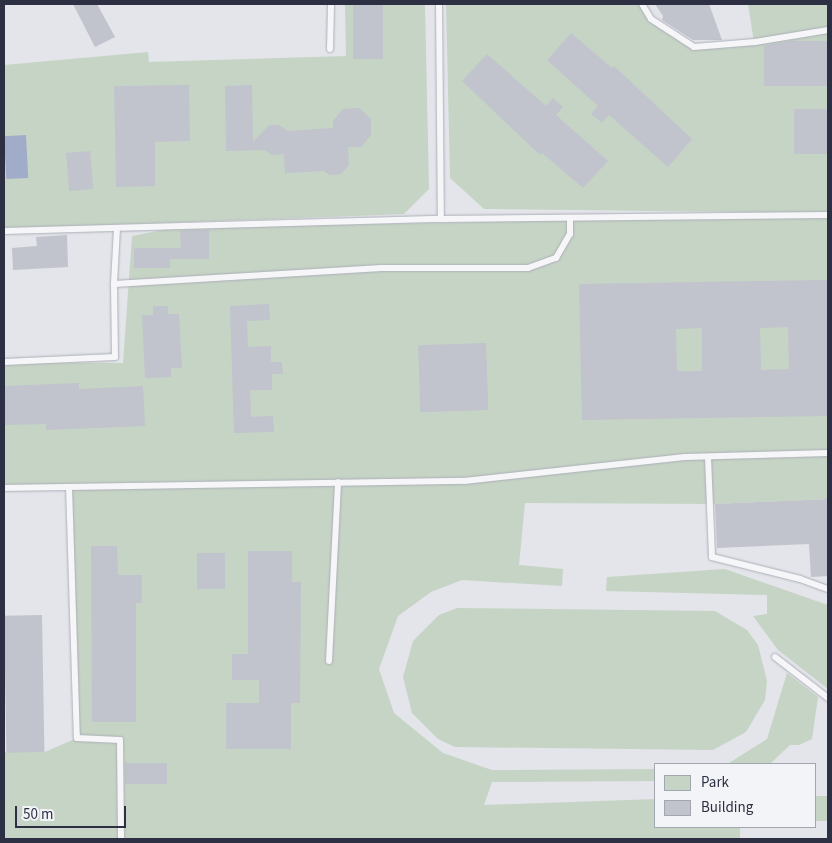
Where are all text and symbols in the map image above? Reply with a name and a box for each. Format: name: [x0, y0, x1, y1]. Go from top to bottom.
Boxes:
legend: [654, 763, 817, 828]
text: Park: [701, 772, 729, 793]
scale bar: [18, 796, 129, 828]
text: Building: [701, 797, 753, 818]
text: 50 m: [23, 804, 53, 825]

